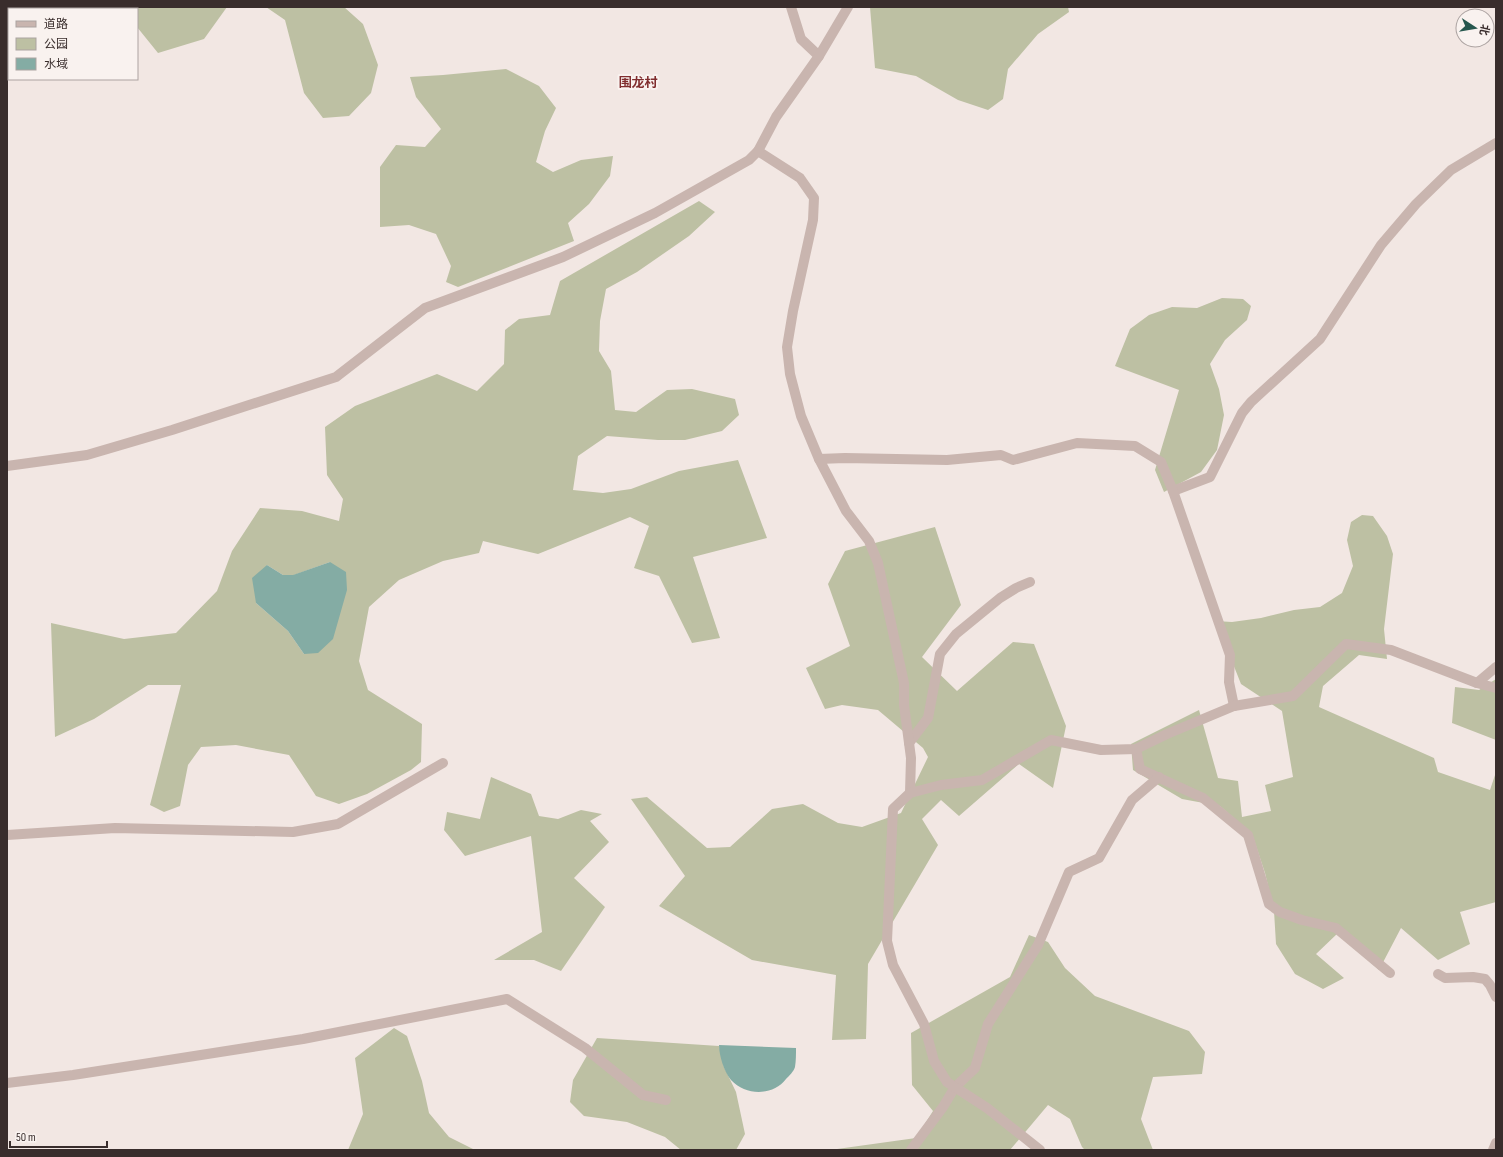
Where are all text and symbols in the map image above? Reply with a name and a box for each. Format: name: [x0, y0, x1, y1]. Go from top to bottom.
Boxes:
legend: [8, 8, 138, 80]
north arrow: [1455, 8, 1495, 48]
text: 道路: [44, 17, 68, 32]
text: 北: [1477, 23, 1492, 37]
text: 公园: [44, 37, 68, 52]
text: 水域: [44, 57, 68, 72]
district label: 围龙村: [618, 75, 658, 91]
scale bar: [10, 1123, 107, 1149]
text: 50 m: [16, 1130, 36, 1145]

